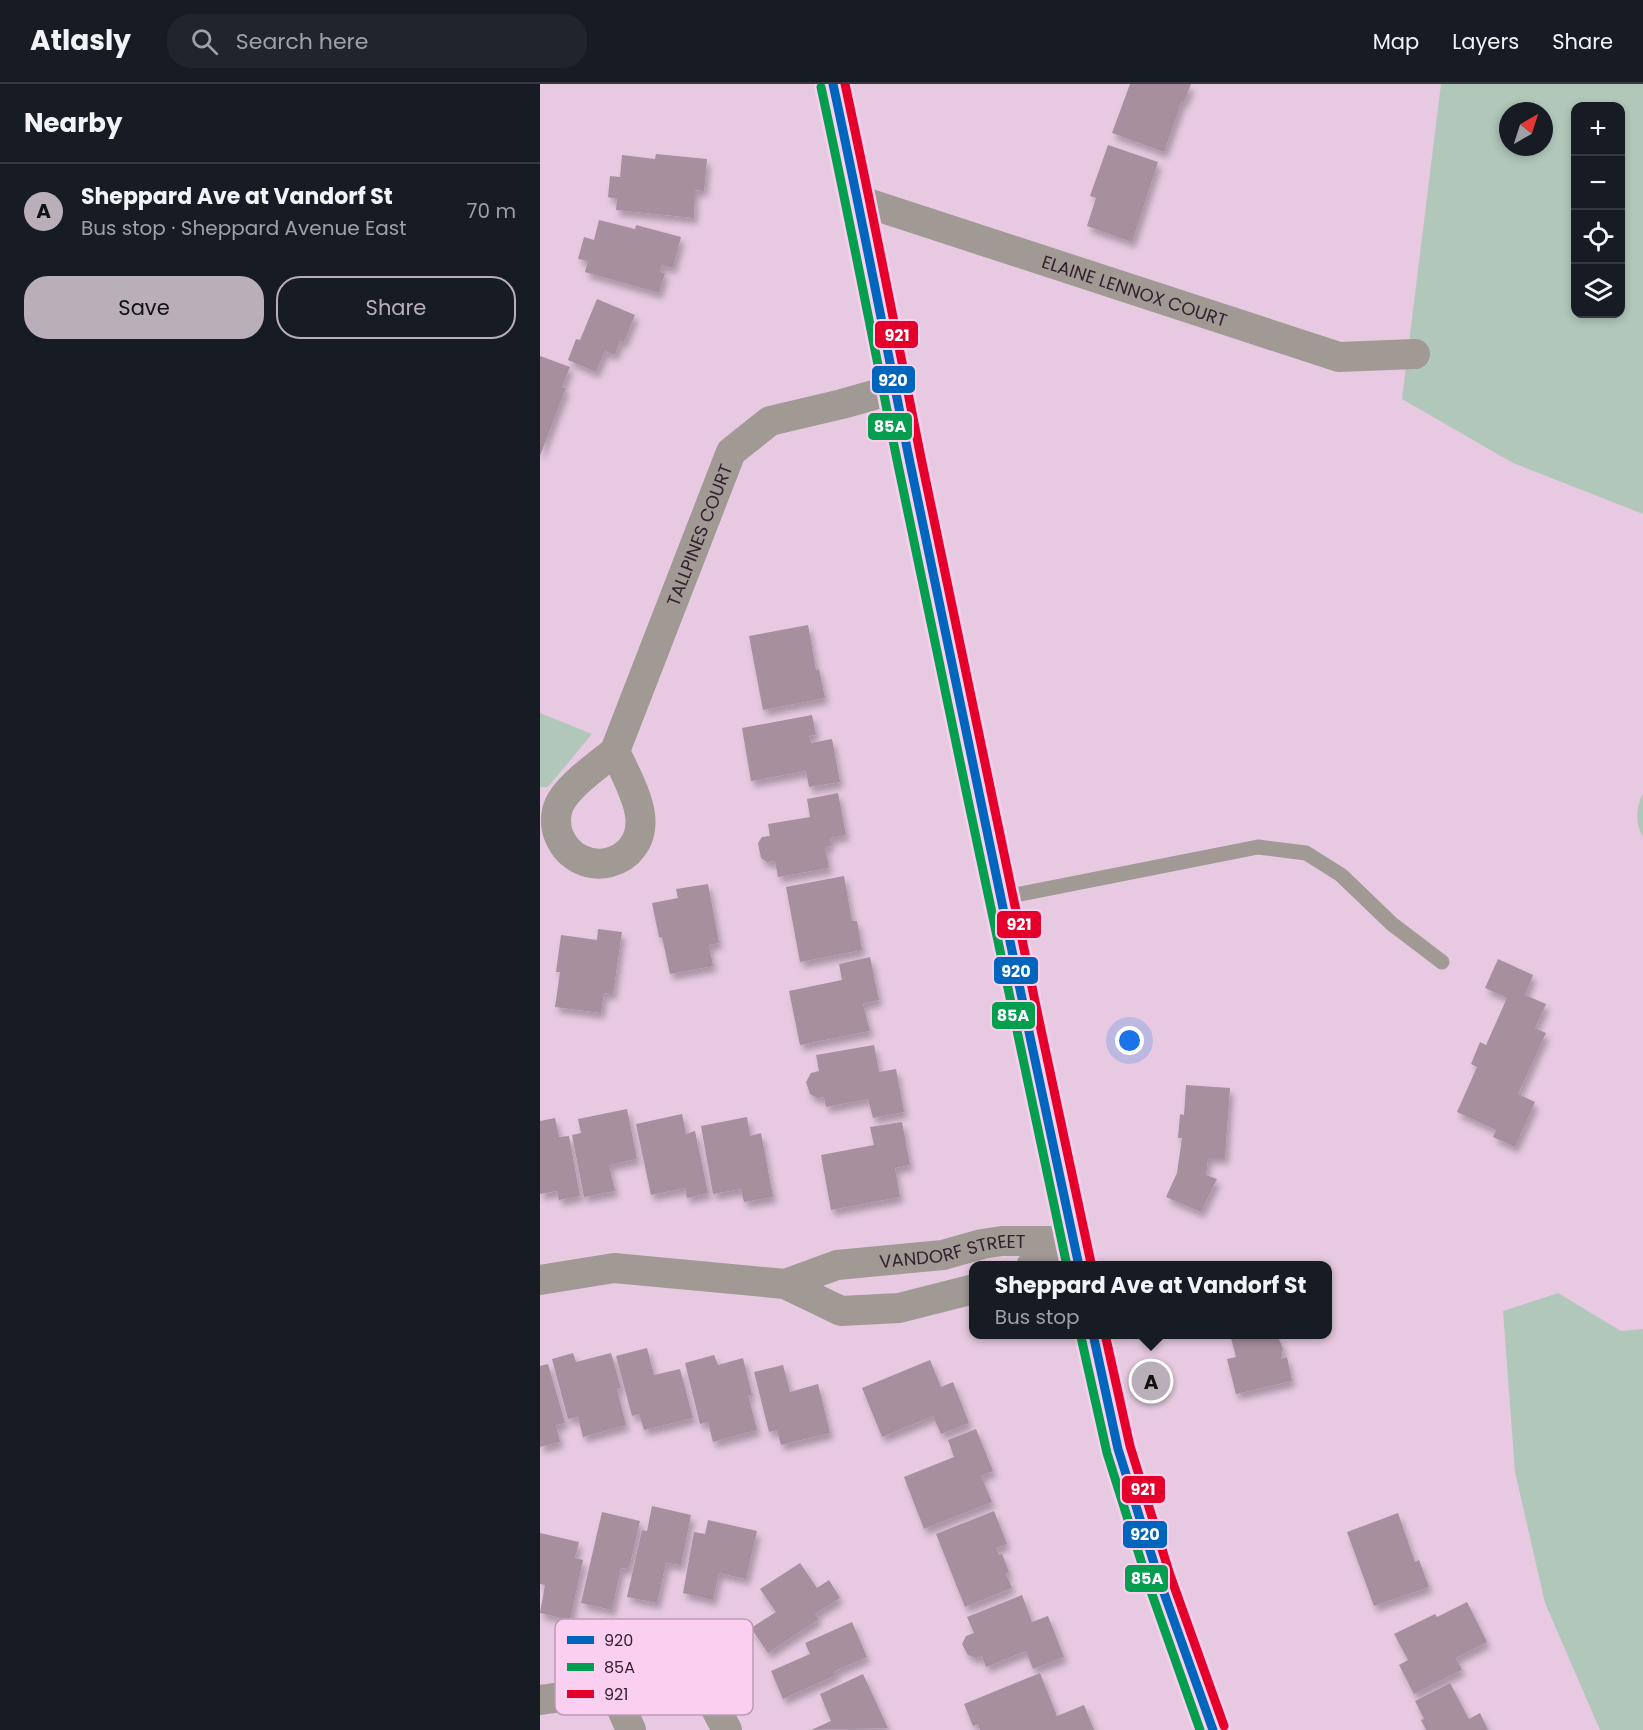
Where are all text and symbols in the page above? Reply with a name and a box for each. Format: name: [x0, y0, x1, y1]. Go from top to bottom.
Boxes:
search box: [167, 14, 587, 68]
text: Atlasly: [30, 21, 131, 60]
icon: search: [188, 25, 221, 58]
text: Search here: [236, 26, 368, 57]
text: Map: [1373, 27, 1419, 56]
text: Layers: [1452, 27, 1519, 56]
text: Share: [1552, 27, 1613, 56]
north arrow: [1499, 102, 1553, 156]
map controls: [1571, 102, 1625, 318]
button: +: [1571, 102, 1625, 156]
text: Nearby: [24, 105, 122, 141]
button: −: [1571, 156, 1625, 210]
text: Sheppard Ave at Vandorf St: [81, 181, 393, 212]
text: A: [36, 197, 51, 225]
text: 70 m: [467, 197, 516, 225]
button: locate: [1571, 210, 1625, 264]
text: Bus stop · Sheppard Avenue East: [81, 214, 407, 242]
street label: ELAINE LENNOX COURT: [1039, 248, 1231, 332]
button: layers: [1571, 264, 1625, 318]
button: Save: [24, 276, 264, 339]
button: Share: [276, 276, 516, 339]
line badge: 921: [874, 320, 919, 349]
text: 921: [885, 324, 910, 347]
line badge: 920: [871, 365, 916, 394]
text: 920: [878, 369, 908, 392]
line badge: 85A: [867, 412, 913, 441]
text: 85A: [874, 415, 906, 438]
street label: TALLPINES COURT: [660, 460, 738, 609]
line badge: 921: [996, 910, 1042, 939]
text: 921: [1007, 913, 1032, 936]
line badge: 920: [993, 956, 1039, 985]
text: 920: [1001, 960, 1031, 983]
line badge: 85A: [991, 1001, 1036, 1030]
text: 85A: [997, 1004, 1029, 1027]
your location: [1115, 1026, 1144, 1055]
street label: VANDORF STREET: [878, 1228, 1026, 1273]
popup: [969, 1261, 1332, 1339]
text: Sheppard Ave at Vandorf St: [995, 1270, 1306, 1301]
text: Bus stop: [995, 1303, 1080, 1331]
pin: A: [1132, 1358, 1170, 1404]
line badge: 921: [1121, 1475, 1166, 1504]
text: 921: [1131, 1478, 1156, 1501]
line badge: 920: [1122, 1520, 1168, 1549]
text: 920: [1130, 1523, 1160, 1546]
line badge: 85A: [1124, 1564, 1169, 1593]
text: 85A: [1131, 1567, 1163, 1590]
legend: [555, 1619, 753, 1715]
text: 920: [604, 1629, 633, 1652]
text: 85A: [604, 1656, 635, 1679]
text: 921: [604, 1683, 628, 1706]

